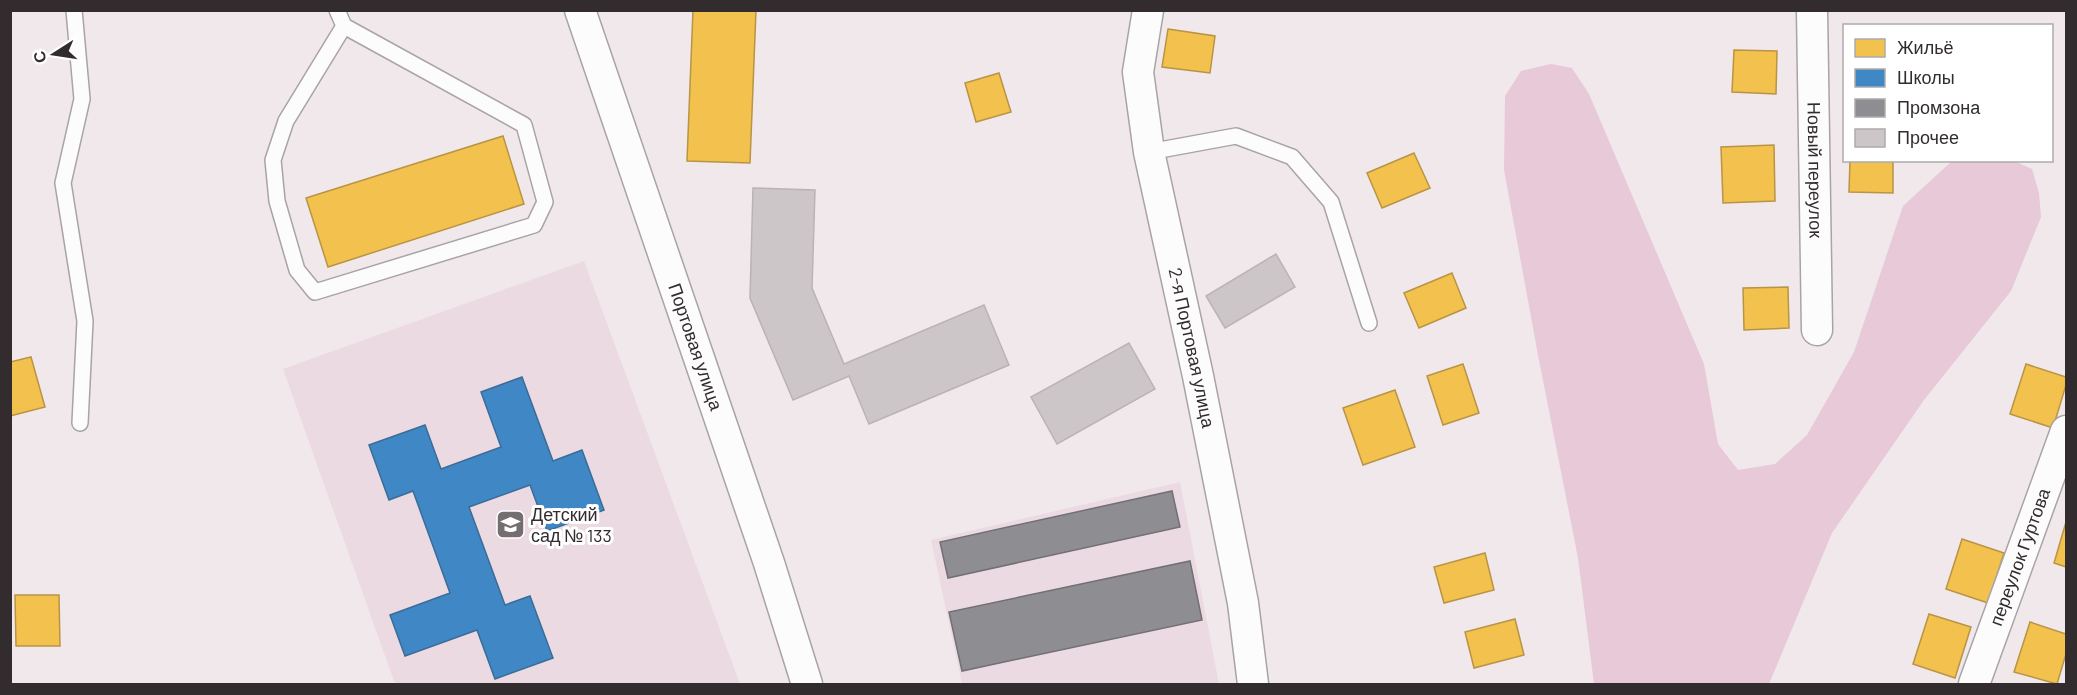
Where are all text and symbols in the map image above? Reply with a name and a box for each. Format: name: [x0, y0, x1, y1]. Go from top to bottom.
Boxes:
north arrow: [24, 24, 84, 84]
legend: [1843, 24, 2053, 162]
text: Жильё: [1897, 36, 1954, 58]
text: С: [28, 49, 49, 65]
text: Школы: [1897, 66, 1955, 88]
text: Промзона: [1897, 96, 1981, 118]
street label: Новый переулок: [1803, 102, 1828, 238]
text: Прочее: [1897, 126, 1959, 148]
street label: 2-я Портовая улица: [1165, 266, 1220, 431]
street label: Портовая улица: [664, 280, 728, 414]
street label: переулок Гуртова: [1984, 484, 2055, 629]
place label: Детский сад № 133: [531, 503, 612, 546]
school or university icon: Детский сад № 133: [494, 509, 526, 541]

